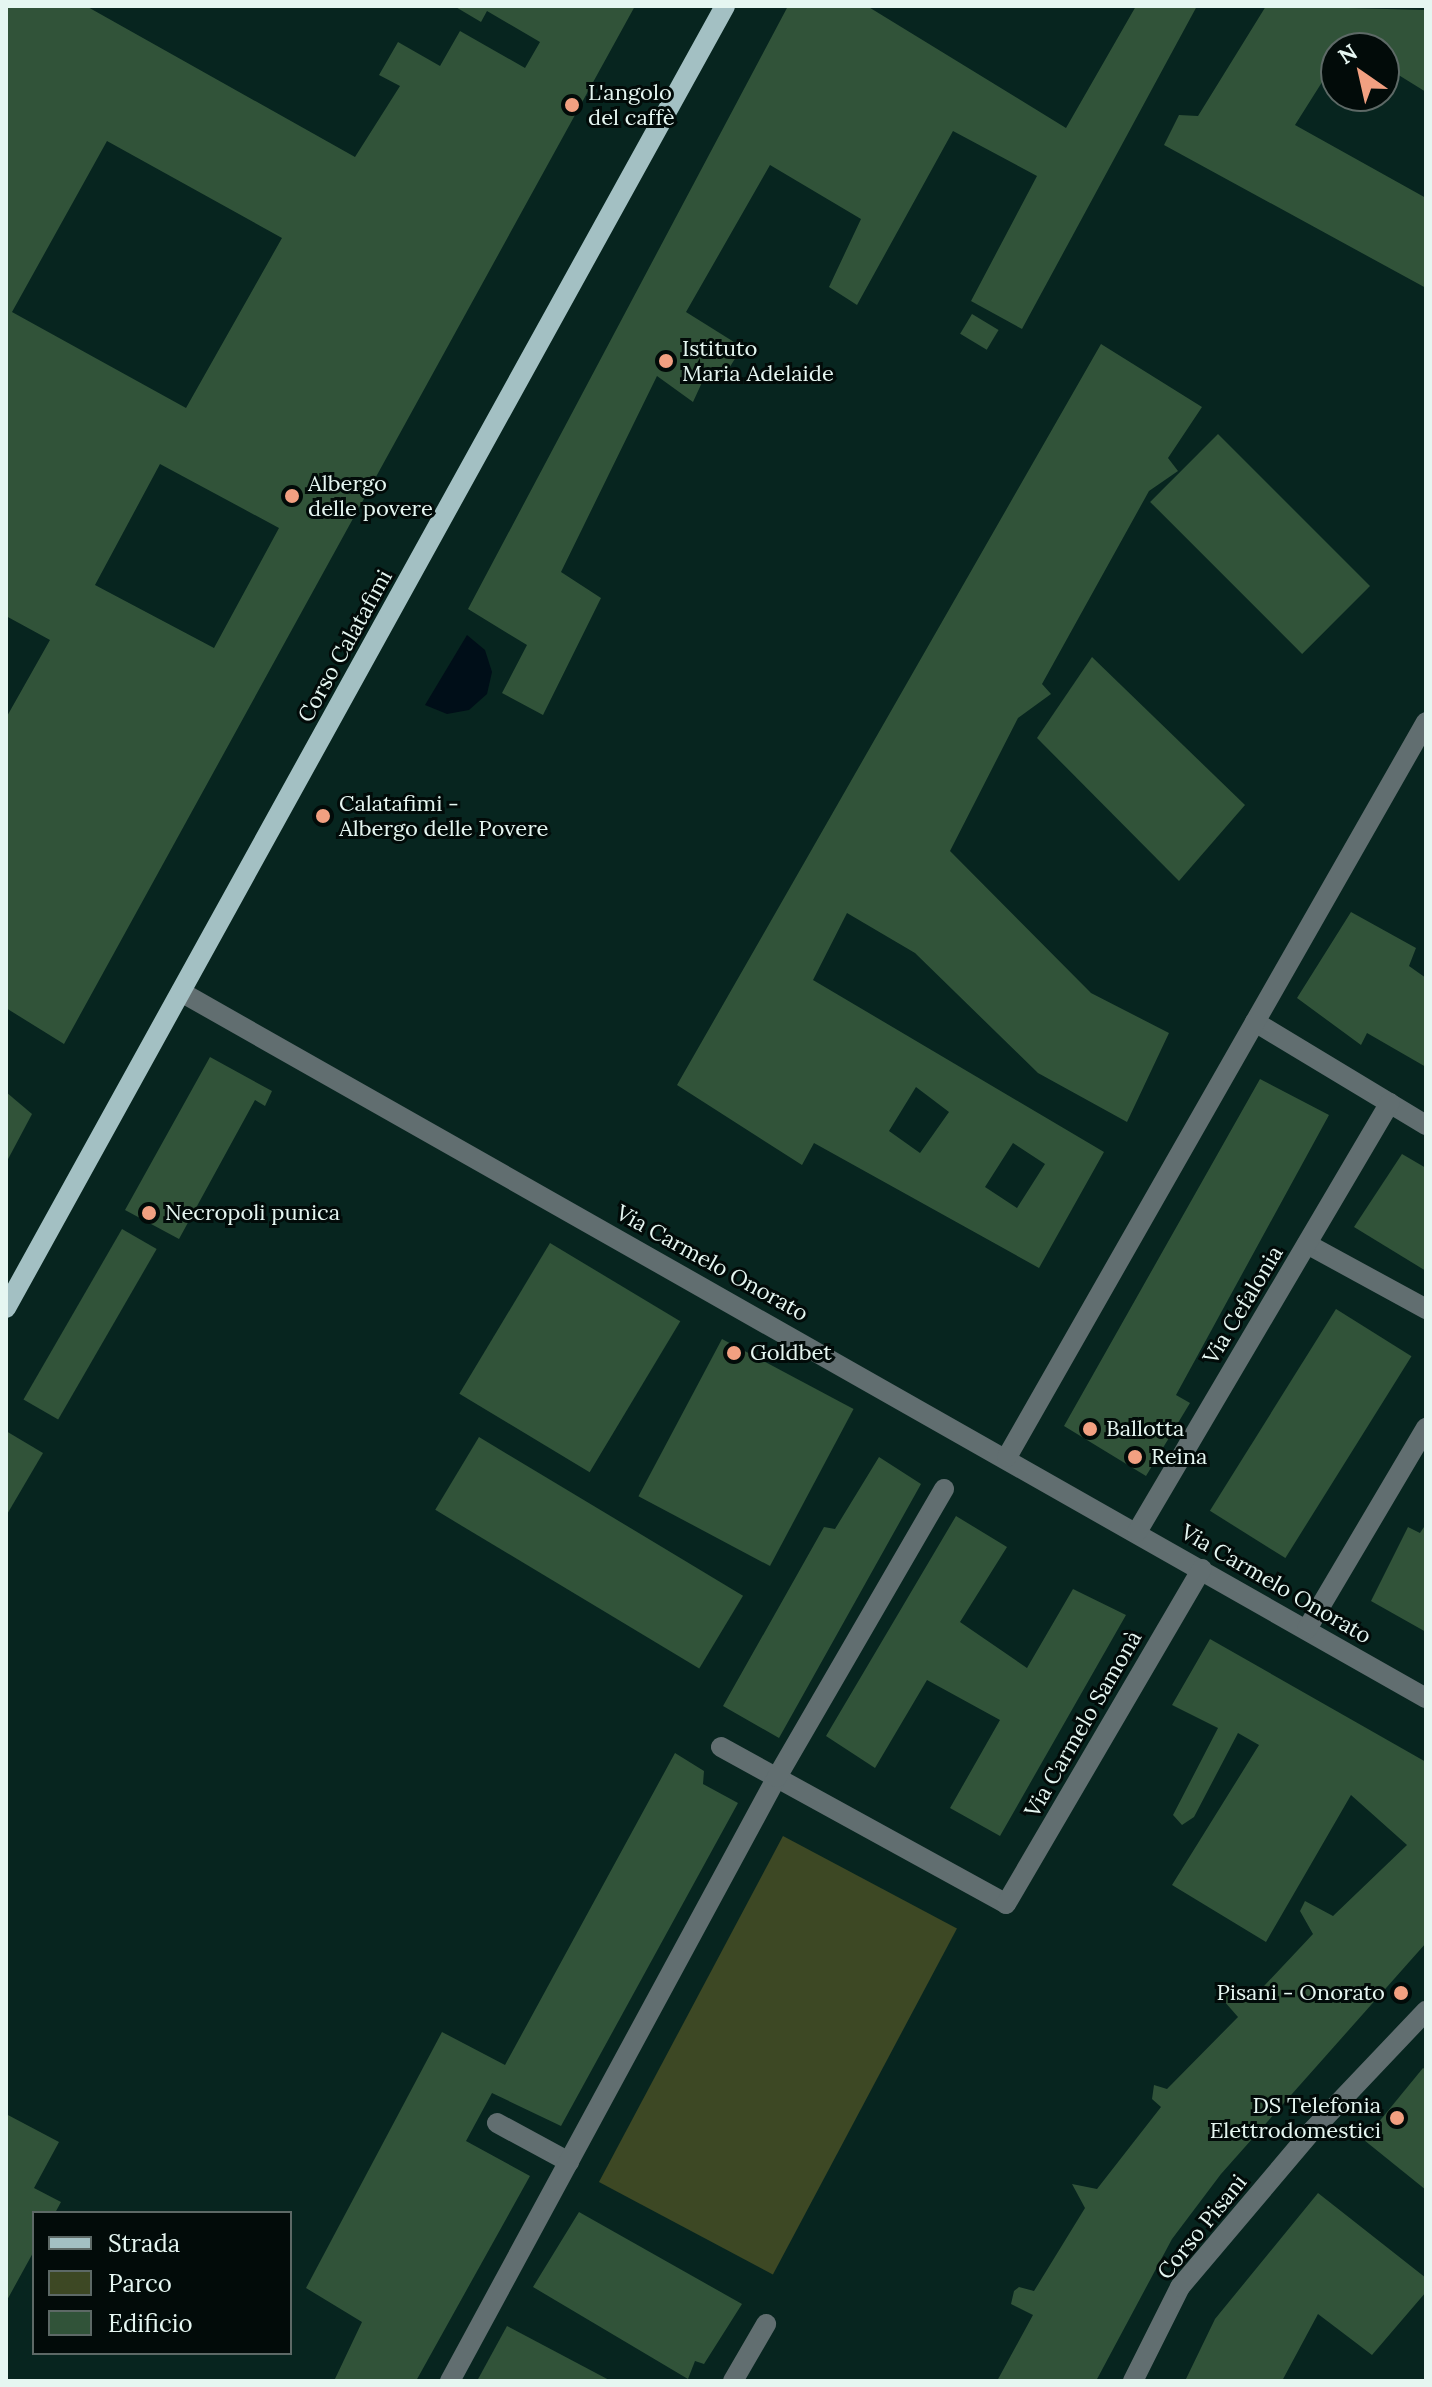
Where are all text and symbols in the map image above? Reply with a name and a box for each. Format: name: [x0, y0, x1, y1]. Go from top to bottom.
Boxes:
north arrow: [1320, 32, 1400, 112]
text: N: [1333, 37, 1363, 70]
place label: L'angolo del caffè: [588, 79, 675, 130]
marker: L'angolo del caffè: [563, 96, 581, 114]
place label: Istituto Maria Adelaide: [682, 335, 834, 386]
marker: Istituto Maria Adelaide: [657, 352, 675, 370]
place label: Albergo delle povere: [308, 470, 433, 522]
marker: Albergo delle povere: [283, 487, 301, 505]
street label: Corso Calatafimi: [292, 565, 398, 727]
place label: Calatafimi - Albergo delle Povere: [339, 790, 548, 842]
marker: Calatafimi - Albergo delle Povere: [314, 807, 332, 825]
street label: Via Carmelo Onorato: [611, 1199, 813, 1327]
place label: Necropoli punica: [165, 1200, 340, 1226]
marker: Necropoli punica: [140, 1204, 158, 1222]
street label: Via Cefalonia: [1197, 1241, 1289, 1369]
place label: Goldbet: [750, 1340, 832, 1366]
marker: Goldbet: [725, 1344, 743, 1362]
place label: Ballotta: [1106, 1416, 1184, 1442]
marker: Ballotta: [1081, 1420, 1099, 1438]
place label: Reina: [1151, 1444, 1207, 1470]
marker: Reina: [1126, 1448, 1144, 1466]
street label: Via Carmelo Onorato: [1176, 1519, 1376, 1649]
street label: Via Carmelo Samonà: [1019, 1626, 1147, 1822]
place label: Pisani - Onorato: [1216, 1980, 1385, 2006]
marker: Pisani - Onorato: [1392, 1984, 1410, 2002]
place label: DS Telefonia Elettrodomestici: [1210, 2092, 1381, 2144]
marker: DS Telefonia Elettrodomestici: [1388, 2109, 1406, 2127]
street label: Corso Pisani: [1152, 2169, 1252, 2285]
legend: [32, 2211, 292, 2355]
text: Strada: [108, 2228, 180, 2259]
text: Parco: [108, 2268, 172, 2299]
text: Edificio: [108, 2308, 193, 2339]

